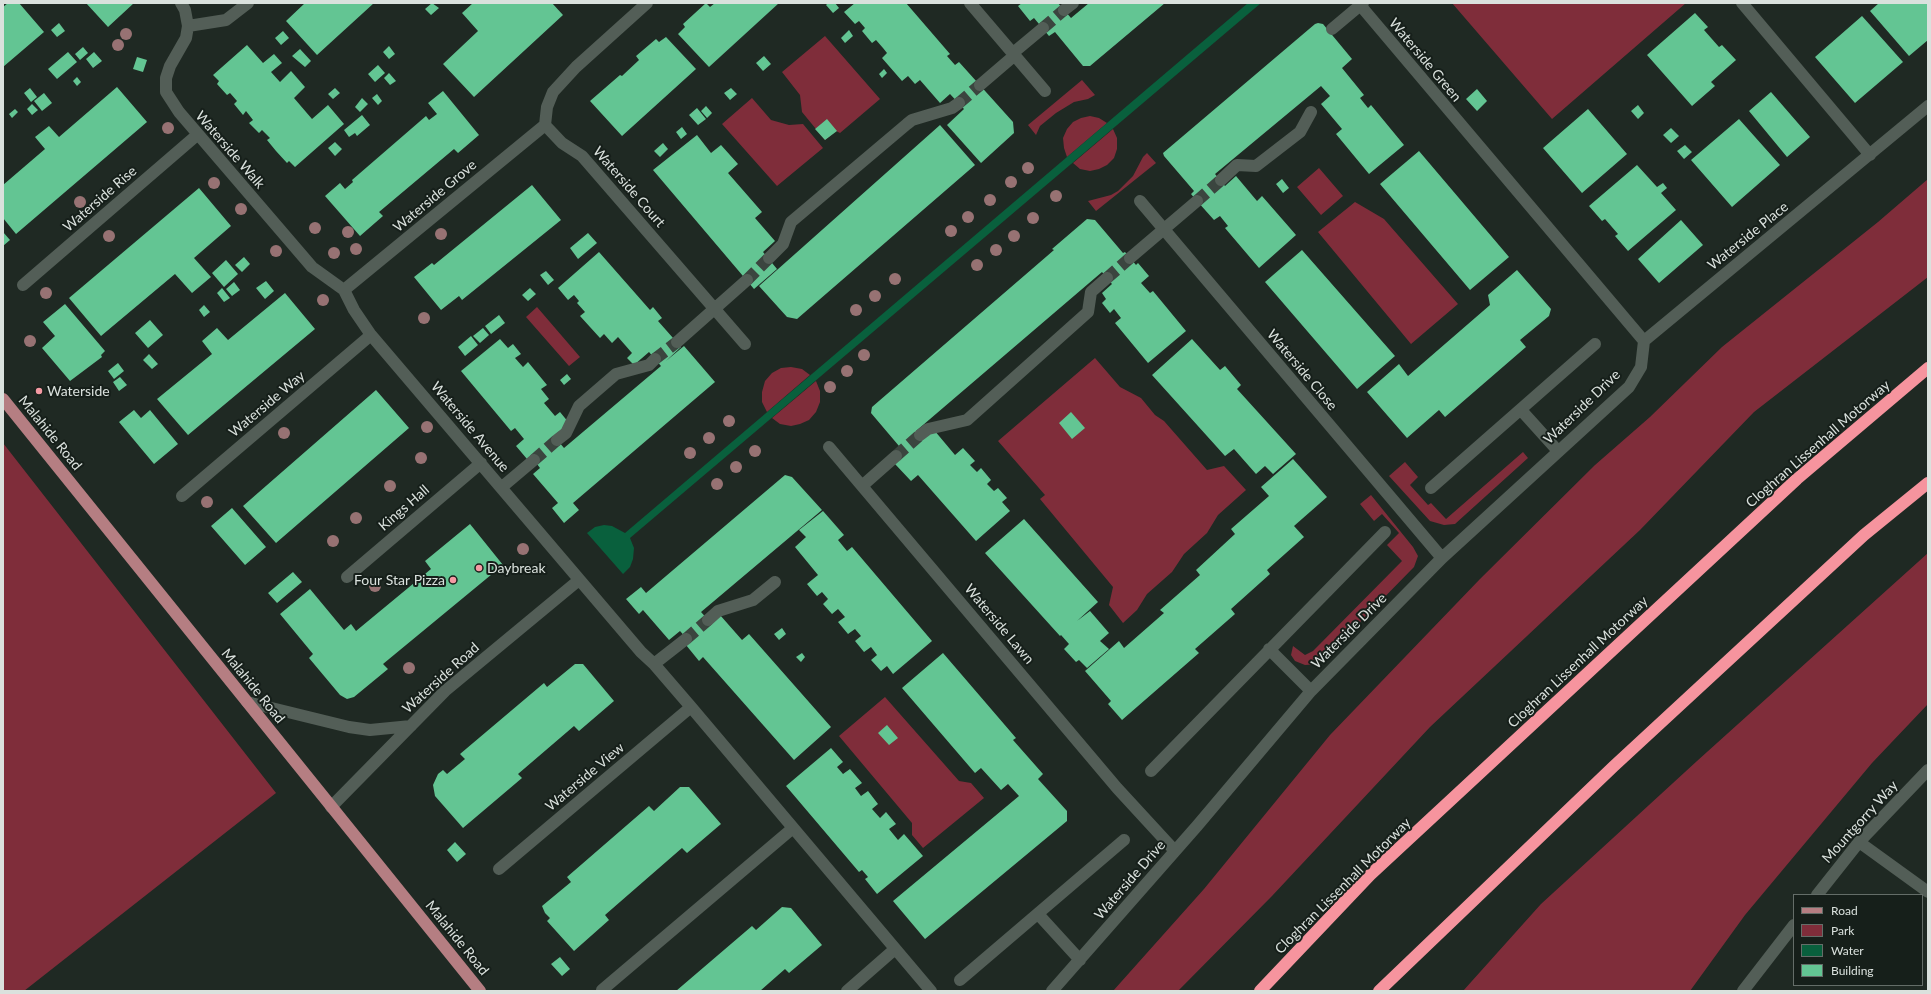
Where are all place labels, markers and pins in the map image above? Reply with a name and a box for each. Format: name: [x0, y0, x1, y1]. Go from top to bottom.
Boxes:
place label: Waterside: [47, 383, 110, 399]
marker: Waterside: [34, 386, 44, 396]
place label: Daybreak: [487, 560, 546, 576]
marker: Daybreak: [474, 563, 484, 573]
place label: Four Star Pizza: [354, 572, 445, 588]
marker: Four Star Pizza: [448, 575, 458, 585]

